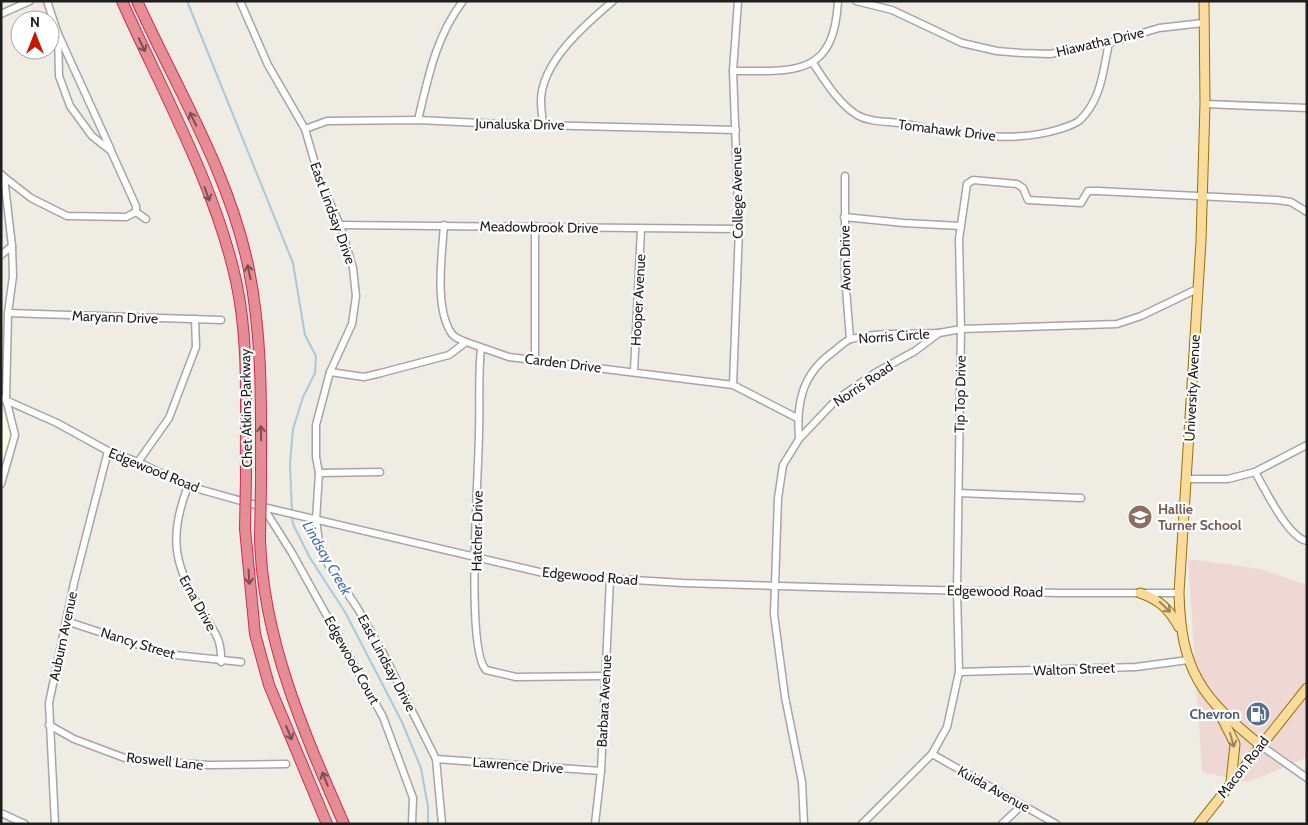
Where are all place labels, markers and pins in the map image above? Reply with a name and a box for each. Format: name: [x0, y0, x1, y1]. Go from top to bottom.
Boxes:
place label: Hallie Turner School: [1158, 500, 1242, 534]
school or university icon: Hallie Turner School: [1127, 504, 1153, 530]
fuel station icon: Chevron: [1245, 701, 1271, 727]
place label: Chevron: [1189, 705, 1240, 723]

